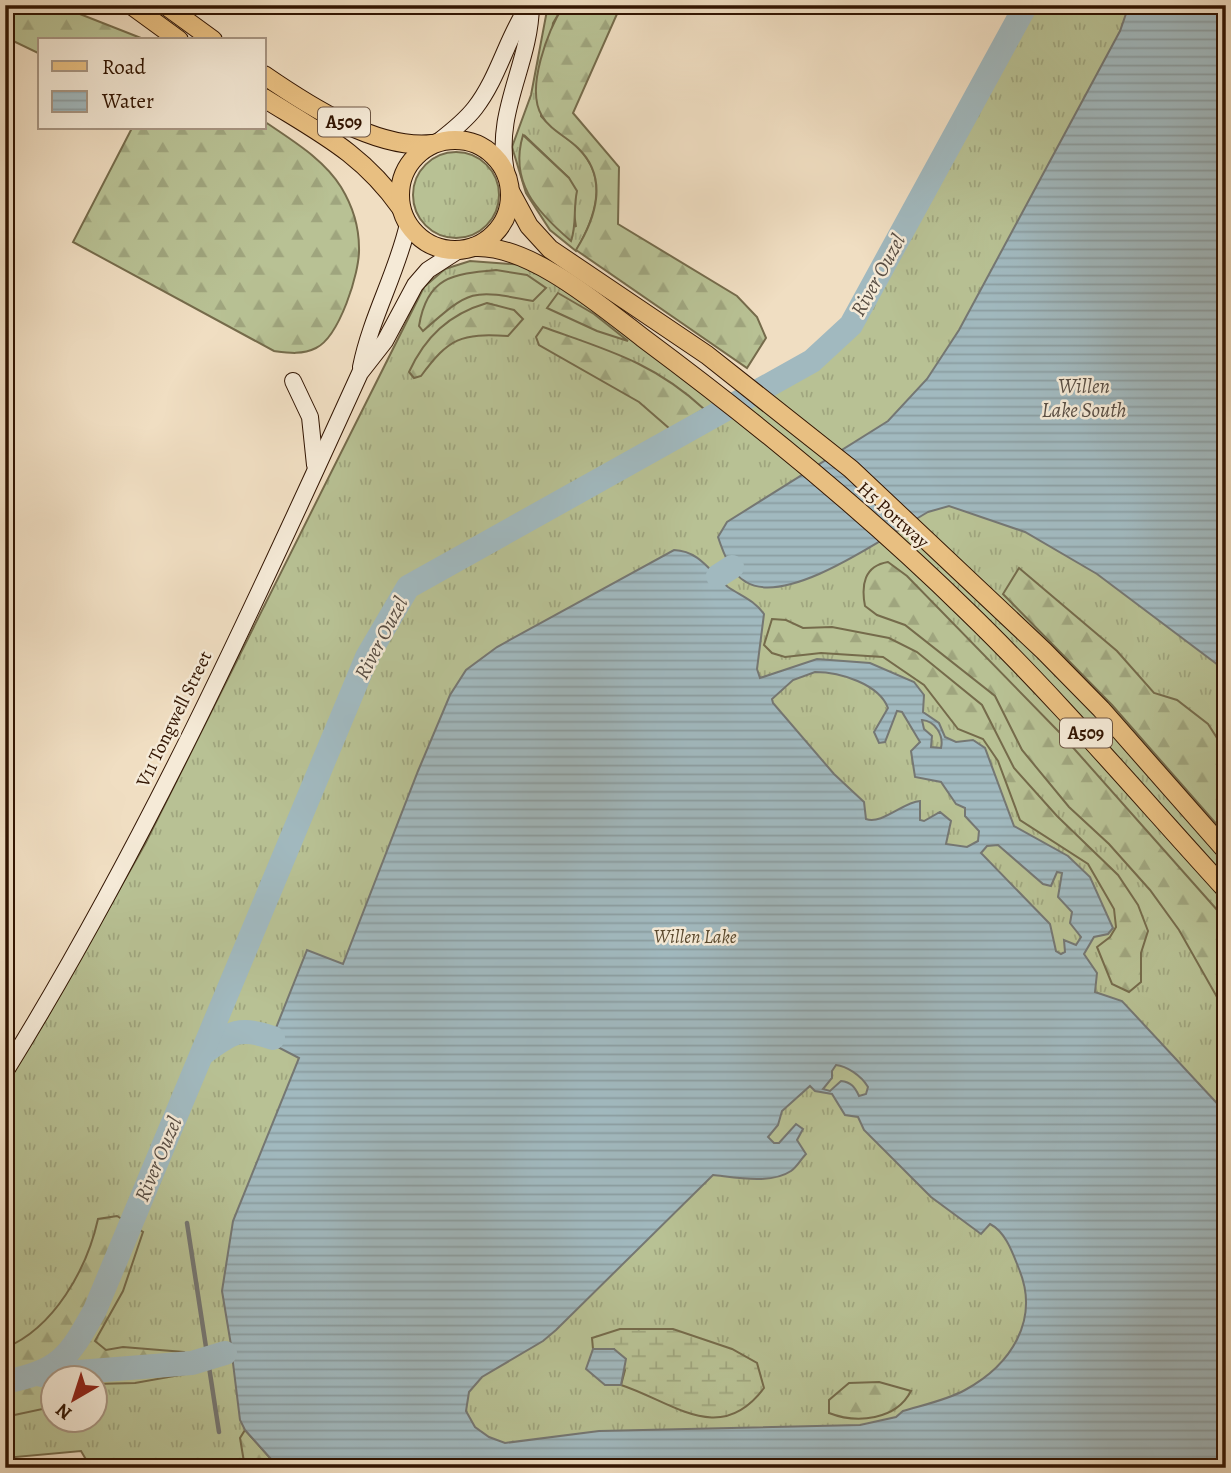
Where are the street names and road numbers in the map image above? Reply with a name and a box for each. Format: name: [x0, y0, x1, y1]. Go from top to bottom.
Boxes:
road number: A509: [318, 107, 370, 136]
street label: H5 Portway: [851, 476, 935, 555]
street label: V11 Tongwell Street: [129, 647, 218, 792]
road number: A509: [1060, 718, 1112, 748]

